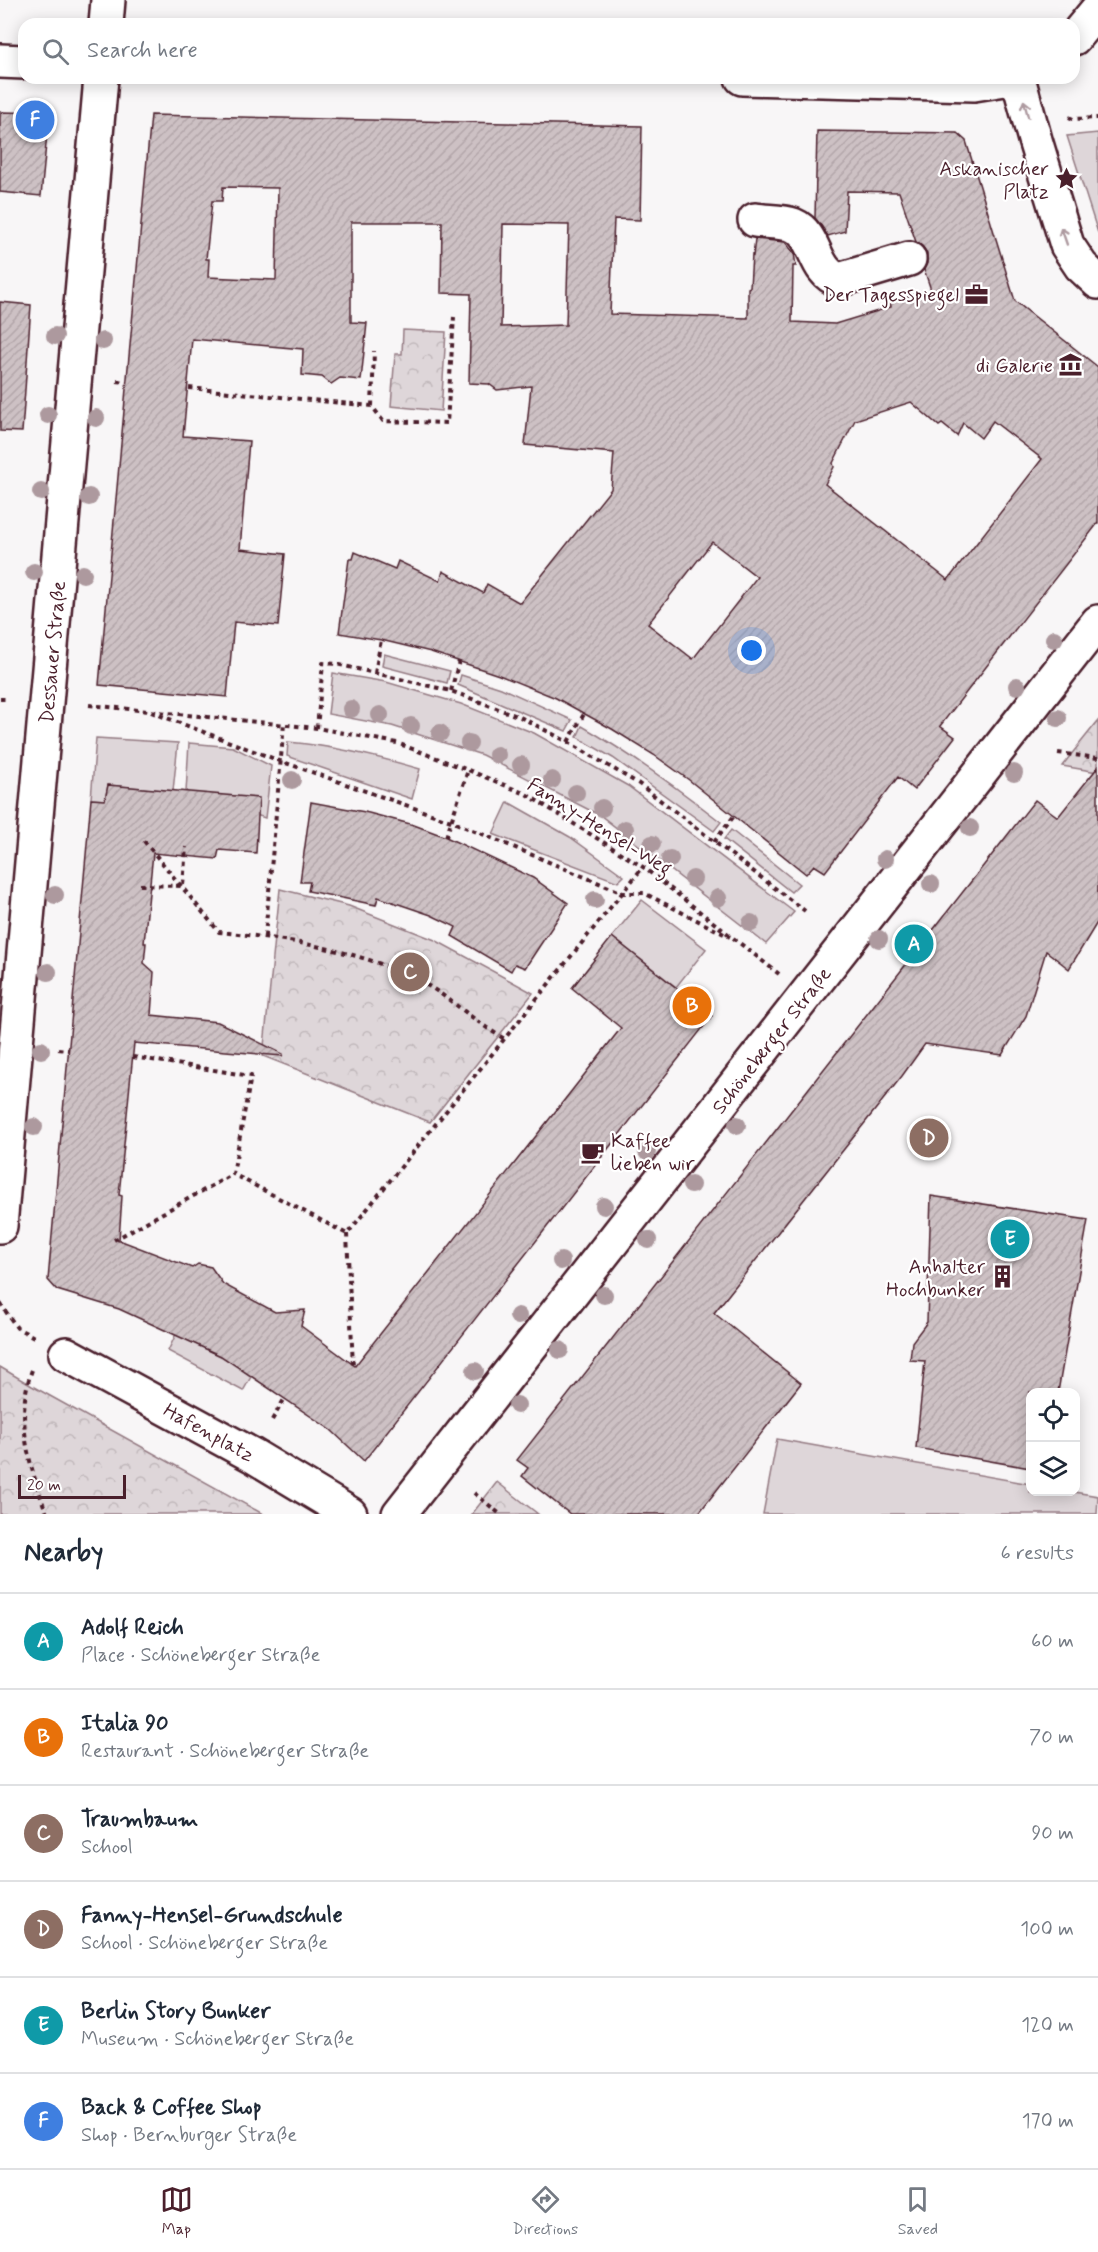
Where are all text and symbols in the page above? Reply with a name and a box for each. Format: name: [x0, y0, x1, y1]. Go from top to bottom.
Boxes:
search box: [18, 18, 1080, 84]
icon: search: [39, 35, 72, 68]
text: Search here: [87, 37, 198, 65]
pin: F: [15, 98, 54, 142]
one-way arrow: [1020, 100, 1032, 119]
place label: Askanischer Platz: [939, 156, 1049, 206]
place icon: Askanischer Platz: [1054, 166, 1080, 192]
one-way arrow: [1058, 227, 1069, 246]
office icon: Der Tagesspiegel: [964, 281, 990, 307]
place label: Der Tagesspiegel: [822, 282, 959, 311]
museum icon: di Galerie: [1058, 352, 1084, 378]
place label: di Galerie: [976, 353, 1053, 380]
street label: Dessauer Straße: [34, 580, 73, 725]
your location: [737, 636, 766, 665]
street label: Fanny-Hensel-Weg: [521, 772, 677, 884]
pin: A: [894, 922, 934, 966]
pin: C: [390, 950, 430, 994]
street label: Schöneberger Straße: [706, 962, 840, 1121]
pin: B: [672, 984, 712, 1028]
pin: D: [910, 1116, 948, 1160]
place label: Kaffee lieben wir: [611, 1128, 695, 1178]
cafe icon: Kaffee lieben wir: [580, 1139, 606, 1165]
pin: E: [990, 1216, 1030, 1262]
place label: Anhalter Hochbunker: [886, 1254, 986, 1304]
building icon: Anhalter Hochbunker: [990, 1264, 1016, 1290]
map controls: [1026, 1388, 1080, 1496]
button: locate: [1026, 1388, 1080, 1442]
street label: Hafenplatz: [158, 1397, 259, 1469]
button: layers: [1026, 1442, 1080, 1496]
scale bar: [18, 1472, 126, 1500]
text: 20 m: [27, 1475, 61, 1496]
text: Nearby: [24, 1536, 103, 1570]
text: 6 results: [1001, 1540, 1074, 1567]
text: Adolf Reich: [81, 1614, 184, 1642]
text: A: [37, 1628, 50, 1655]
text: 60 m: [1031, 1628, 1074, 1655]
text: Place · Schöneberger Straße: [81, 1642, 320, 1669]
text: Italia 90: [81, 1710, 169, 1738]
text: B: [37, 1724, 50, 1751]
text: 70 m: [1029, 1724, 1074, 1751]
text: Restaurant · Schöneberger Straße: [81, 1738, 369, 1765]
text: Traumbaum: [81, 1806, 198, 1834]
text: C: [36, 1820, 51, 1847]
text: 90 m: [1031, 1820, 1074, 1847]
text: School: [81, 1834, 133, 1861]
text: Fanny-Hensel-Grundschule: [81, 1902, 343, 1930]
text: D: [37, 1916, 50, 1943]
text: 100 m: [1020, 1916, 1074, 1943]
text: School · Schöneberger Straße: [81, 1930, 328, 1957]
text: Berlin Story Bunker: [81, 1998, 271, 2026]
text: E: [38, 2012, 49, 2039]
text: 120 m: [1021, 2012, 1074, 2039]
text: Museum · Schöneberger Straße: [81, 2026, 354, 2053]
text: Back & Coffee Shop: [81, 2094, 262, 2122]
text: F: [38, 2108, 49, 2135]
text: 170 m: [1022, 2108, 1074, 2135]
text: Shop · Bernburger Straße: [81, 2122, 297, 2149]
tab: Map: [160, 2183, 193, 2240]
tab: Directions: [512, 2183, 578, 2240]
tab: Saved: [898, 2183, 938, 2240]

